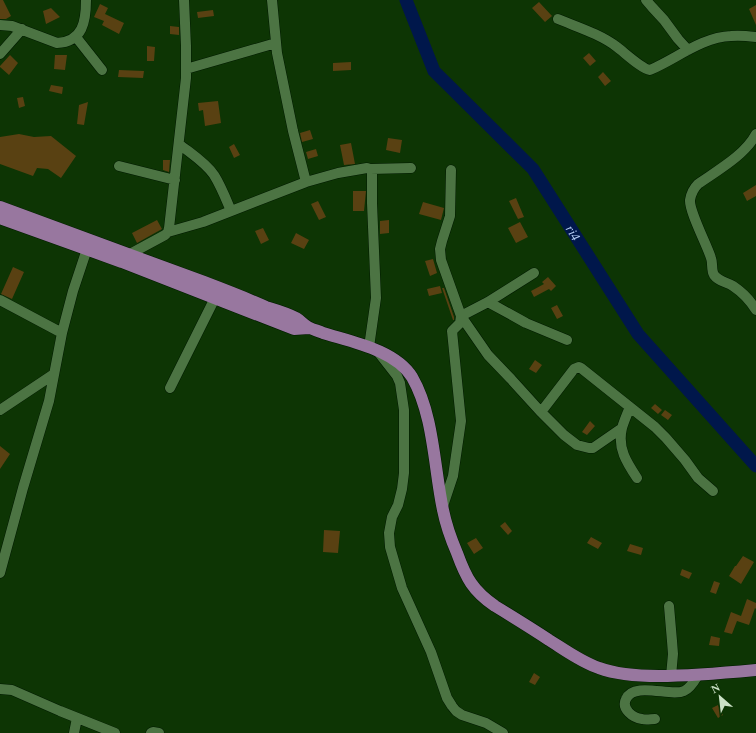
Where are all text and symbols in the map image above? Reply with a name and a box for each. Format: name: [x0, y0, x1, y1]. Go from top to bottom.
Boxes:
water label: ri4: [563, 222, 584, 243]
north arrow: [700, 677, 740, 717]
text: N: [709, 681, 722, 695]

